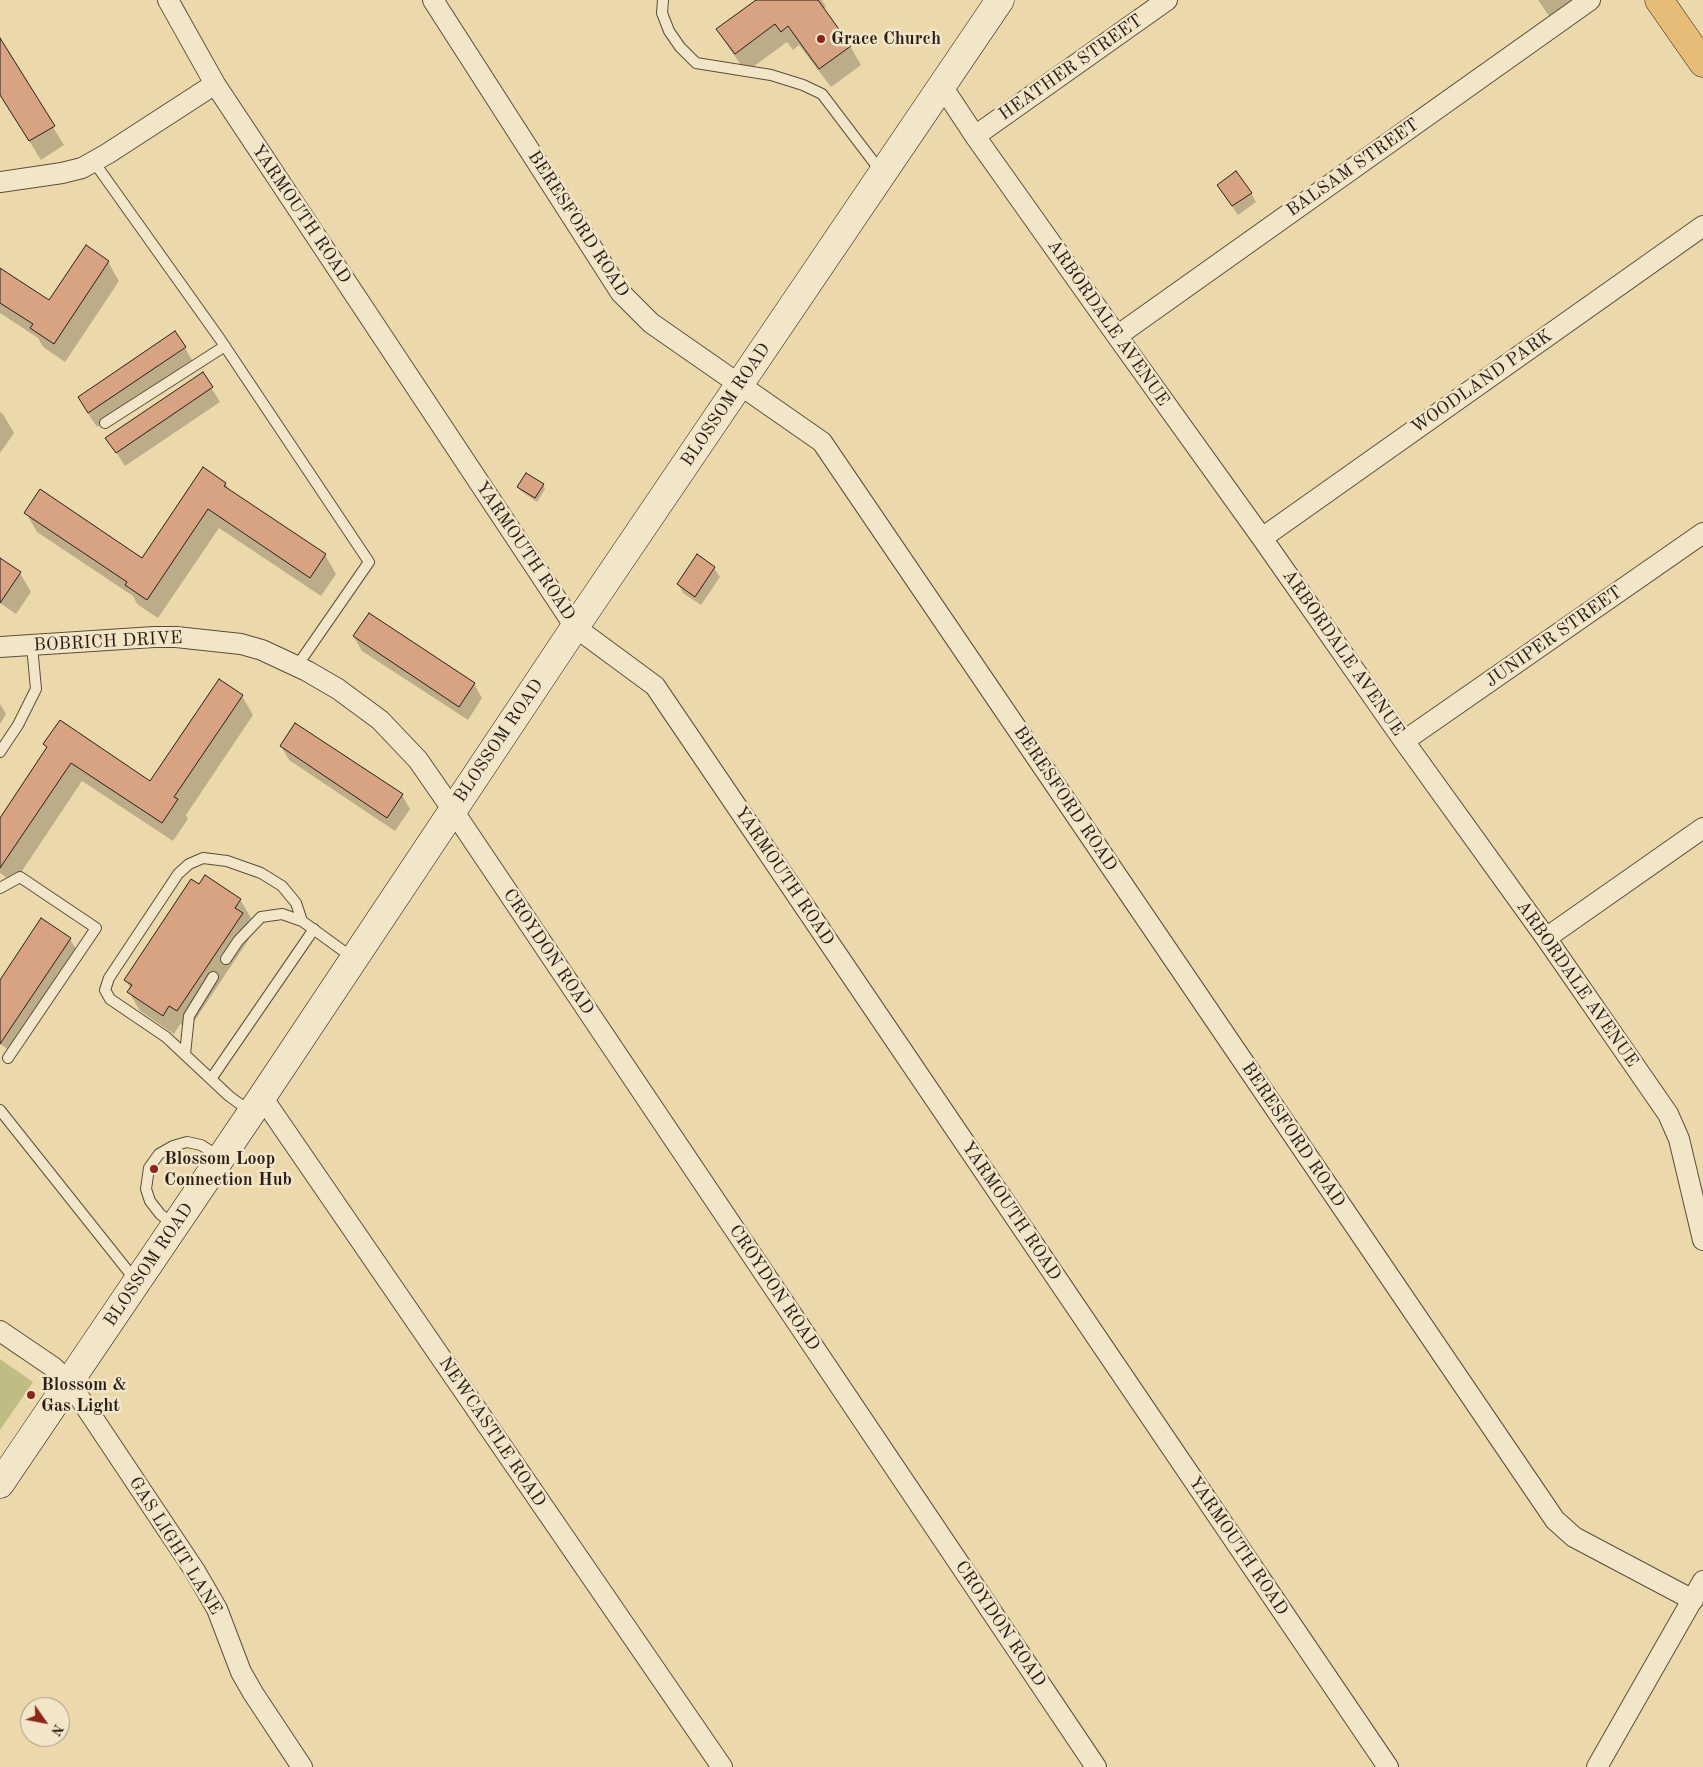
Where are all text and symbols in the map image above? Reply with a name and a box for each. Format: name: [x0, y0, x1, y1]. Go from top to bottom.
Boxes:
street label: HEATHER STREET: [995, 10, 1147, 126]
place label: Grace Church: [831, 28, 941, 50]
marker: Grace Church: [815, 33, 827, 45]
street label: BALSAM STREET: [1283, 114, 1423, 222]
street label: YARMOUTH ROAD: [246, 140, 356, 288]
street label: BERESFORD ROAD: [523, 147, 633, 301]
street label: ARBORDALE AVENUE: [1042, 236, 1174, 410]
street label: WOODLAND PARK: [1407, 325, 1557, 439]
street label: BLOSSOM ROAD: [677, 339, 775, 471]
street label: YARMOUTH ROAD: [470, 477, 580, 625]
street label: ARBORDALE AVENUE: [1277, 566, 1409, 740]
street label: JUNIPER STREET: [1481, 582, 1627, 692]
street label: BOBRICH DRIVE: [33, 627, 183, 657]
street label: BLOSSOM ROAD: [450, 675, 548, 807]
street label: BERESFORD ROAD: [1008, 722, 1122, 876]
street label: YARMOUTH ROAD: [729, 802, 839, 950]
street label: CROYDON ROAD: [498, 885, 598, 1019]
street label: ARBORDALE AVENUE: [1511, 897, 1643, 1071]
street label: BERESFORD ROAD: [1236, 1058, 1350, 1212]
street label: YARMOUTH ROAD: [956, 1137, 1066, 1285]
place label: Blossom Loop Connection Hub: [164, 1148, 292, 1190]
marker: Blossom Loop Connection Hub: [148, 1163, 160, 1175]
street label: BLOSSOM ROAD: [100, 1199, 198, 1331]
street label: CROYDON ROAD: [724, 1221, 824, 1355]
street label: NEWCASTLE ROAD: [434, 1353, 550, 1511]
place label: Blossom & Gas Light: [41, 1374, 127, 1416]
marker: Blossom & Gas Light: [25, 1389, 37, 1401]
street label: YARMOUTH ROAD: [1183, 1472, 1293, 1620]
street label: GAS LIGHT LANE: [124, 1473, 226, 1619]
street label: CROYDON ROAD: [950, 1557, 1050, 1691]
north arrow: [20, 1697, 70, 1747]
text: N: [48, 1721, 66, 1738]

